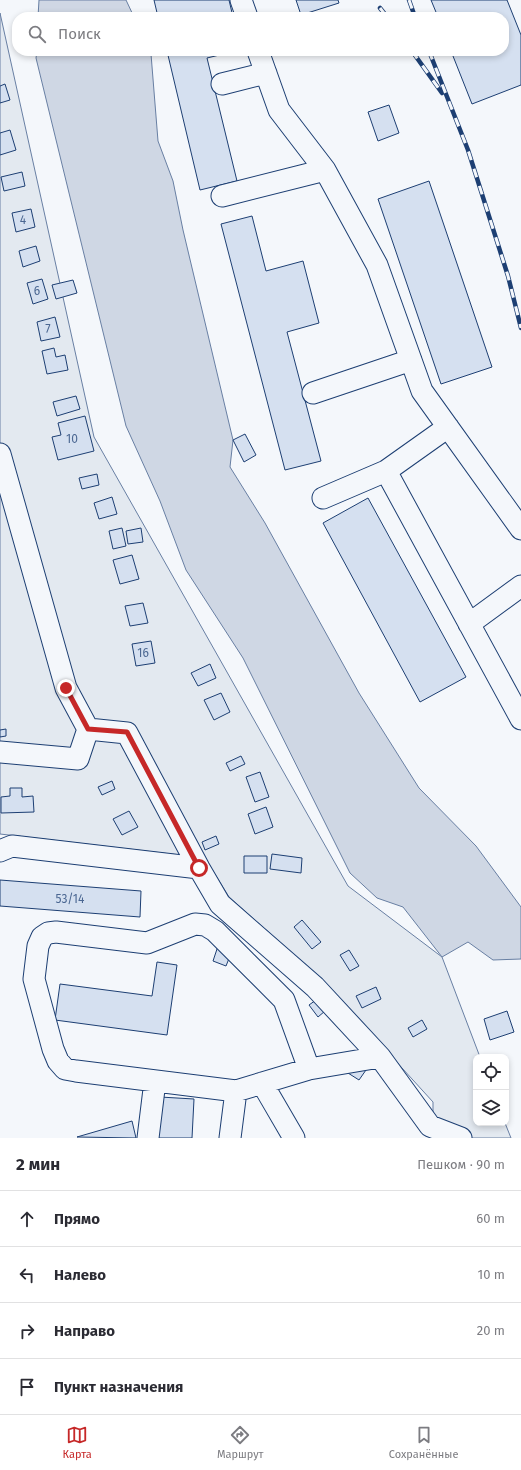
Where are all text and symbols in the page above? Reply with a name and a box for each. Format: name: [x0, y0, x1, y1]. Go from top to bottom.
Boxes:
search box: [12, 12, 509, 56]
icon: search: [26, 23, 48, 45]
text: Поиск: [58, 25, 101, 43]
house number: 4: [20, 213, 27, 227]
house number: 6: [34, 284, 40, 298]
house number: 7: [45, 322, 51, 336]
house number: 10: [66, 432, 78, 446]
house number: 16: [137, 646, 149, 660]
route end: [57, 679, 75, 697]
route start: [190, 859, 208, 877]
house number: 53/14: [56, 892, 85, 906]
map controls: [473, 1054, 509, 1126]
button: locate: [473, 1054, 509, 1090]
button: layers: [473, 1090, 509, 1126]
text: 2 мин: [16, 1154, 60, 1175]
text: Пешком · 90 m: [417, 1157, 505, 1172]
icon: ahead: [16, 1208, 38, 1230]
text: Прямо: [54, 1210, 100, 1228]
text: 60 m: [476, 1211, 505, 1226]
icon: left: [16, 1264, 38, 1286]
text: Налево: [54, 1266, 106, 1284]
text: 10 m: [478, 1267, 505, 1282]
icon: right: [16, 1320, 38, 1342]
text: Направо: [54, 1322, 115, 1340]
text: 20 m: [477, 1323, 505, 1338]
icon: arrive: [16, 1376, 38, 1398]
text: Пункт назначения: [54, 1378, 183, 1396]
tab: Карта: [63, 1424, 92, 1461]
tab: Маршрут: [217, 1424, 264, 1461]
tab: Сохранённые: [389, 1424, 458, 1461]

